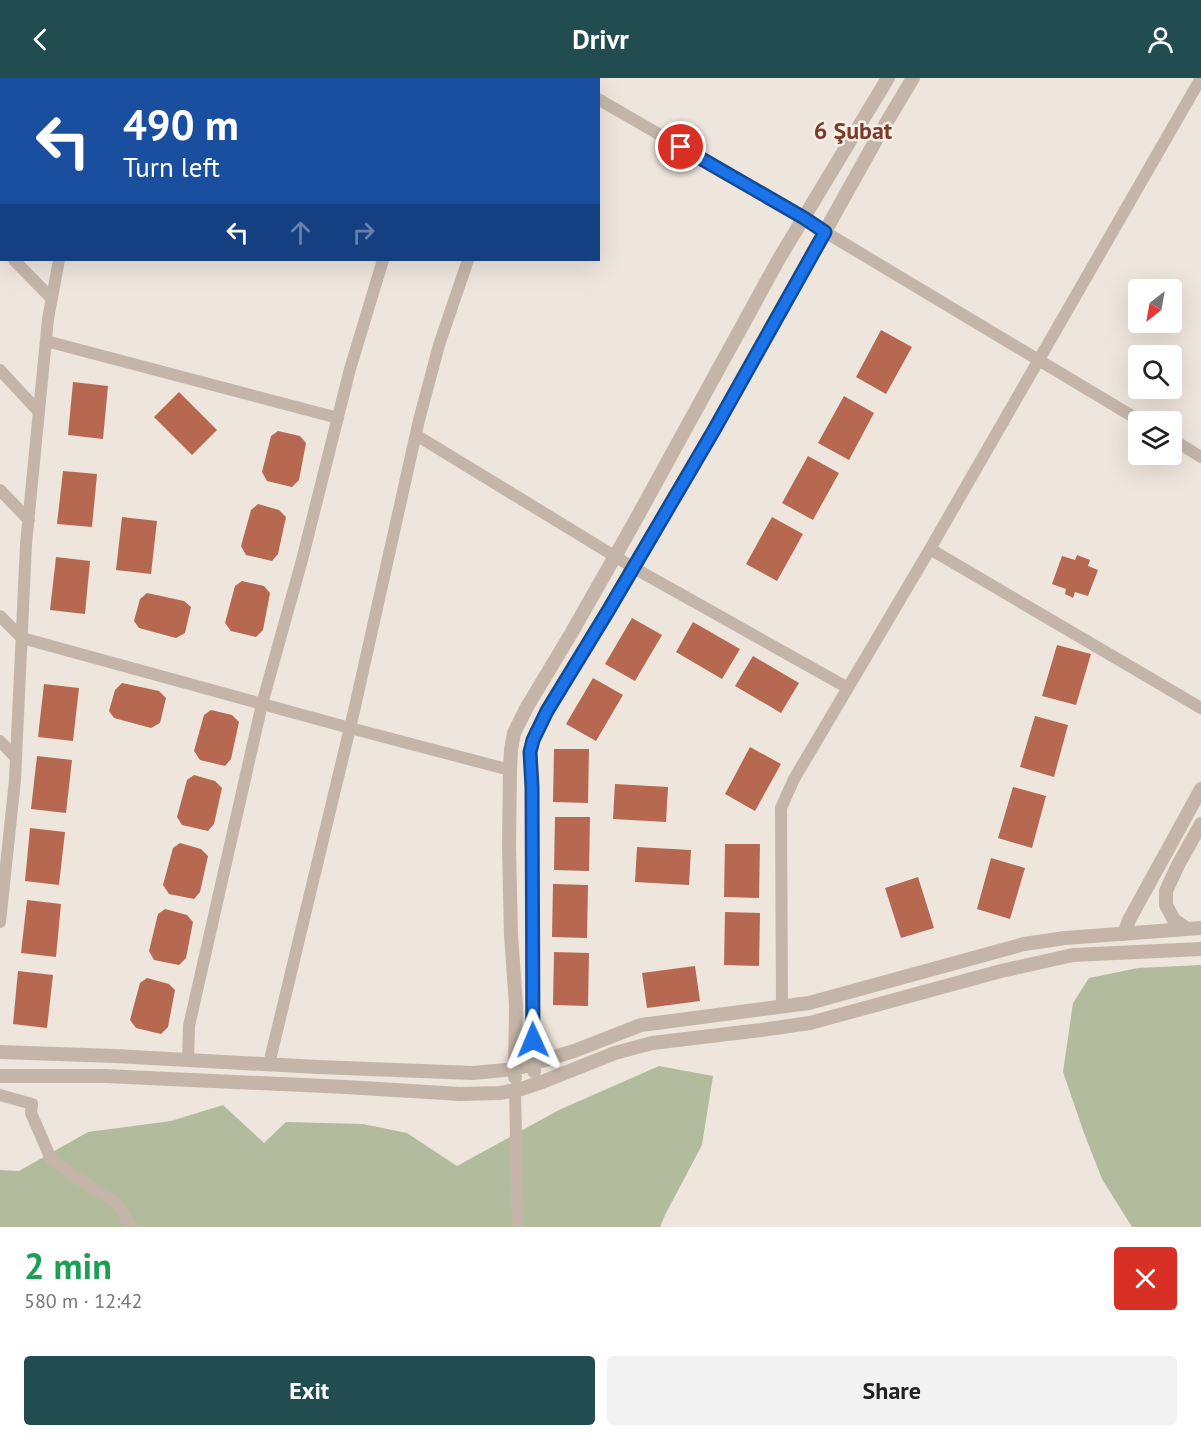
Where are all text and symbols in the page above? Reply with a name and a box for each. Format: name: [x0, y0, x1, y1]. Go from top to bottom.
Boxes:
text: Drivr: [572, 22, 629, 56]
icon: back: [24, 23, 57, 56]
icon: person: [1144, 23, 1177, 56]
text: 490 m: [123, 97, 239, 152]
icon: left: [24, 102, 102, 180]
district label: 6 Şubat: [814, 115, 893, 146]
pin: [655, 121, 706, 172]
icon: arrive: [664, 130, 697, 163]
text: Turn left: [123, 150, 220, 184]
icon: left: [221, 216, 254, 249]
icon: ahead: [284, 216, 317, 249]
icon: right: [347, 216, 380, 249]
north arrow: [1128, 279, 1182, 333]
map controls: [1128, 279, 1182, 465]
button: search: [1128, 345, 1182, 399]
button: layers: [1128, 411, 1182, 465]
position arrow: [501, 1008, 565, 1072]
text: 2 min: [24, 1242, 112, 1289]
button: close: [1114, 1247, 1177, 1310]
text: 580 m · 12:42: [24, 1288, 142, 1314]
button: Exit: [24, 1356, 595, 1425]
button: Share: [607, 1356, 1177, 1425]

